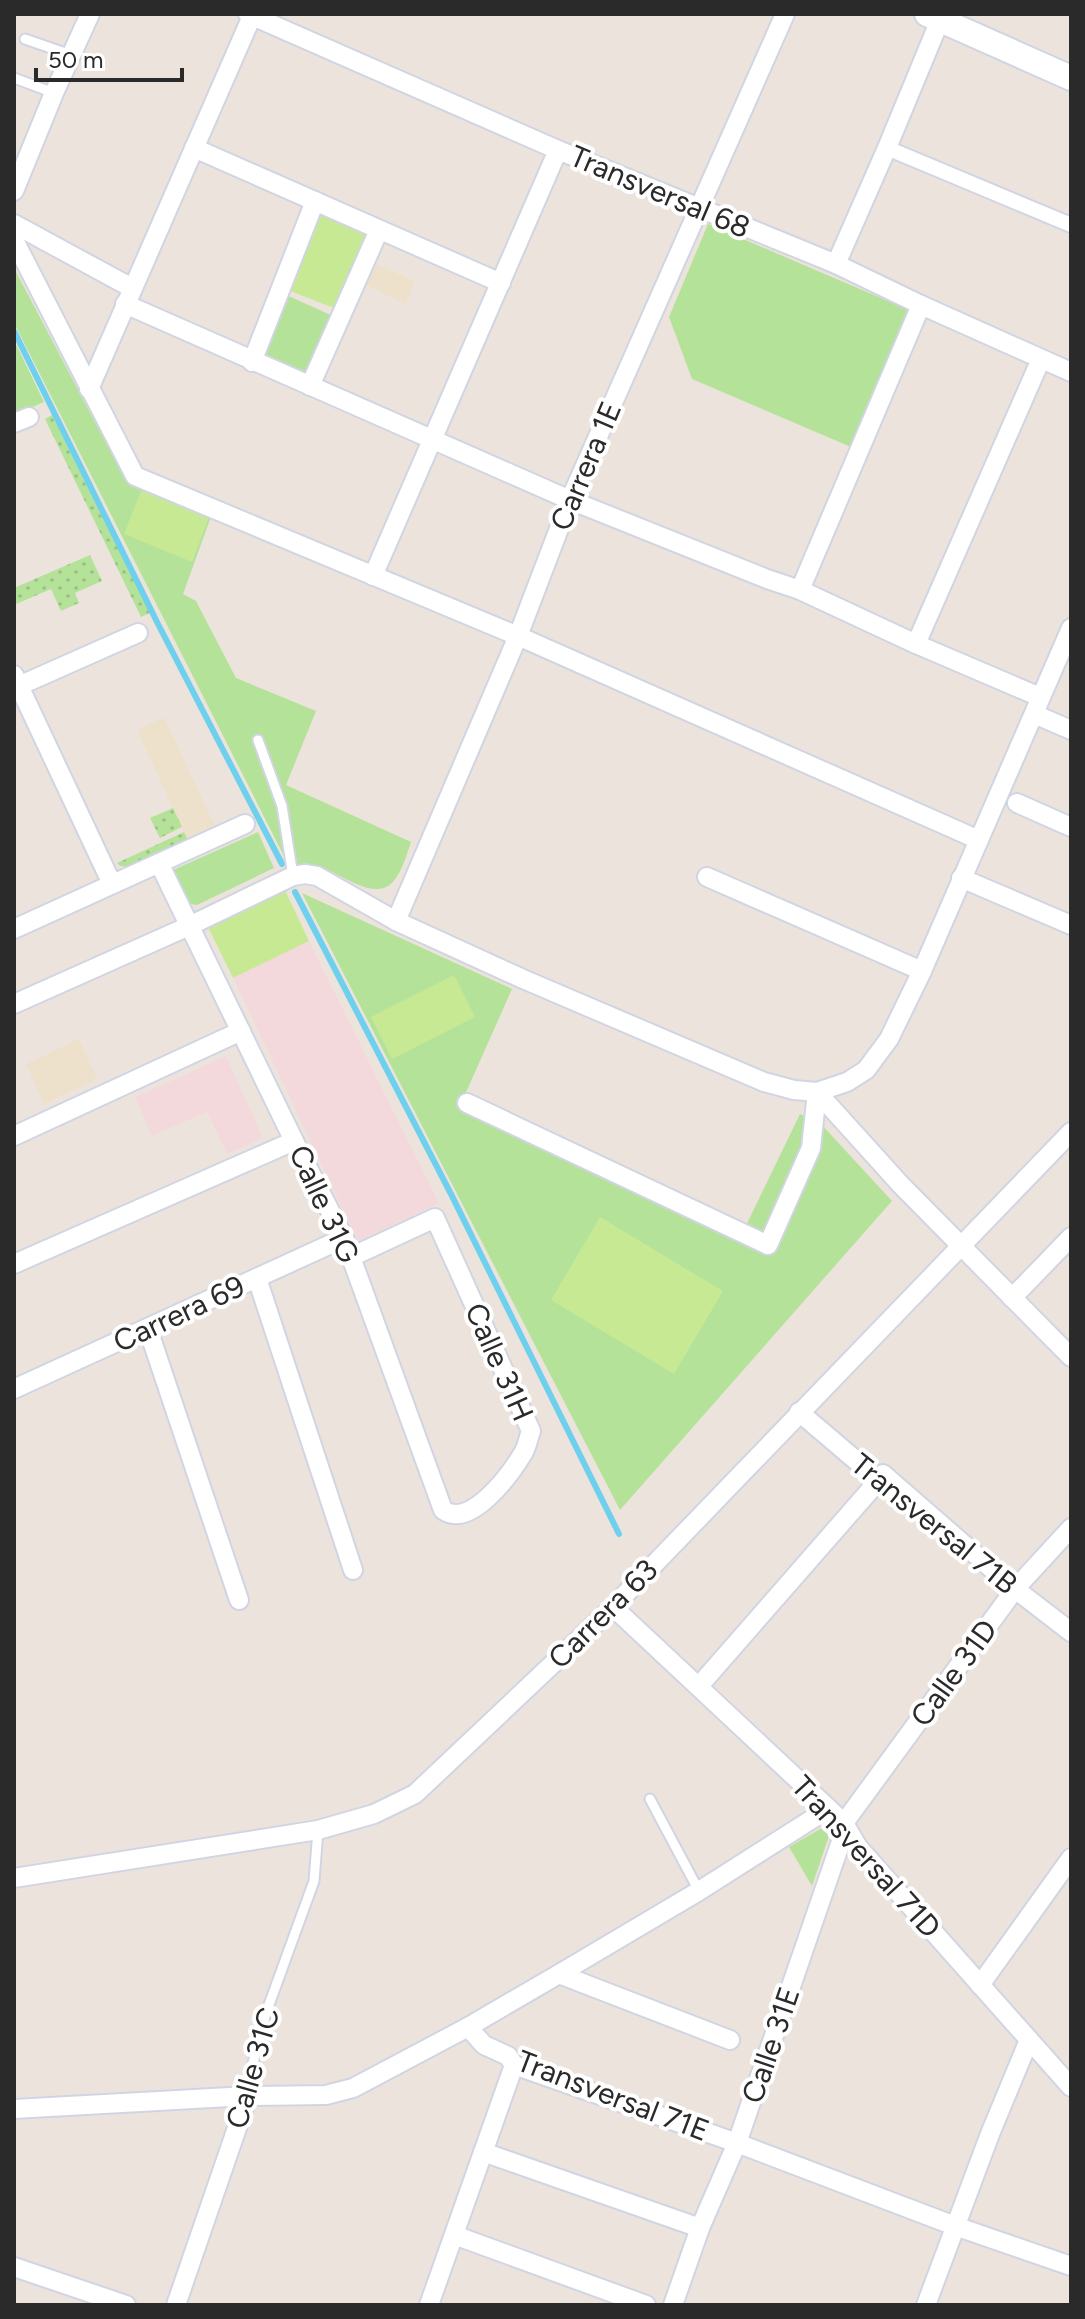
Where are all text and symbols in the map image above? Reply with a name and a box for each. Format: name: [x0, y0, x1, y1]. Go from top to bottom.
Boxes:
scale bar: [36, 32, 182, 82]
text: 50 m: [48, 45, 104, 74]
street label: Transversal 68: [565, 137, 756, 246]
street label: Carrera 1E: [542, 396, 629, 536]
street label: Calle 31G: [281, 1139, 368, 1268]
street label: Carrera 69: [107, 1267, 250, 1360]
street label: Calle 31H: [457, 1297, 542, 1426]
street label: Transversal 71B: [844, 1445, 1025, 1602]
street label: Carrera 63: [540, 1551, 665, 1676]
street label: Calle 31D: [902, 1612, 1005, 1733]
street label: Transversal 71D: [784, 1768, 949, 1945]
street label: Calle 31E: [733, 1982, 808, 2108]
street label: Calle 31C: [218, 2003, 287, 2133]
street label: Transversal 71E: [512, 2042, 714, 2149]

